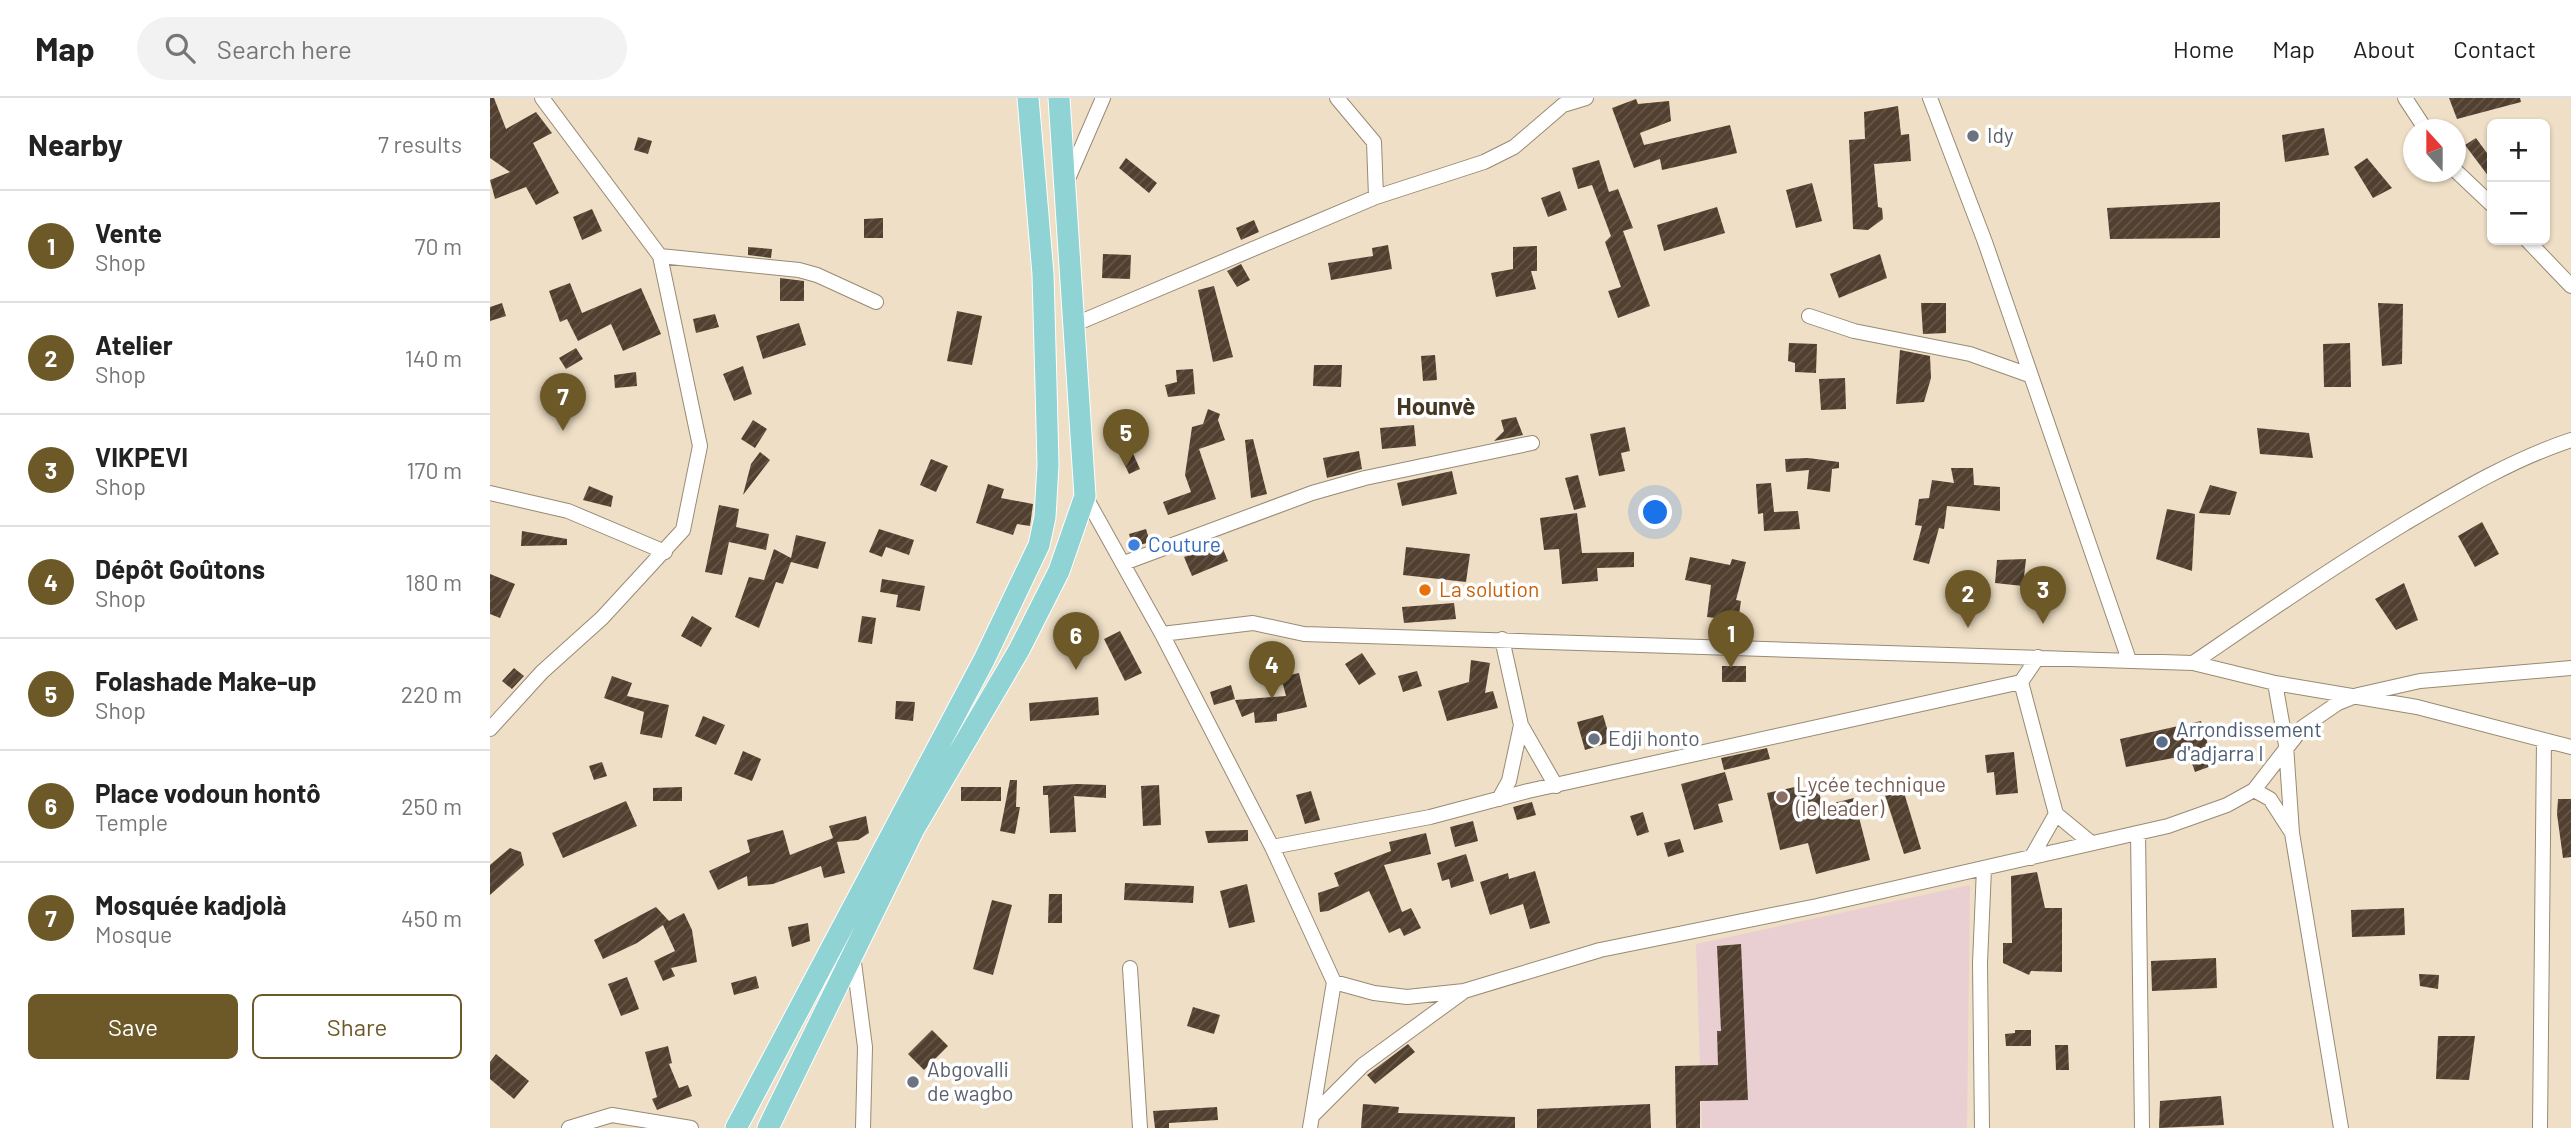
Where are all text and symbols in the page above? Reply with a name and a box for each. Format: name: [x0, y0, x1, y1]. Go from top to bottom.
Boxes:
search box: [137, 17, 627, 80]
text: Map: [35, 28, 95, 68]
icon: search: [161, 29, 199, 67]
text: Search here: [217, 33, 352, 64]
text: Home: [2173, 34, 2234, 63]
text: Map: [2272, 34, 2315, 63]
text: About: [2353, 34, 2415, 63]
text: Contact: [2453, 34, 2536, 63]
north arrow: [2403, 119, 2466, 182]
map controls: [2487, 119, 2550, 245]
button: +: [2487, 119, 2550, 182]
place label: Idy: [1987, 122, 2014, 147]
text: Nearby: [28, 126, 123, 162]
marker: Idy: [1965, 128, 1981, 144]
text: 7 results: [378, 130, 462, 158]
button: −: [2487, 182, 2550, 245]
text: Vente: [95, 217, 162, 248]
text: 1: [47, 232, 55, 260]
text: 70 m: [415, 232, 462, 260]
text: Shop: [95, 248, 146, 276]
text: Atelier: [95, 329, 173, 360]
text: 2: [45, 344, 57, 372]
text: 140 m: [405, 344, 462, 372]
text: Shop: [95, 360, 146, 388]
pin: 7: [540, 373, 586, 431]
district label: Hounvè: [1397, 391, 1475, 420]
pin: 5: [1103, 409, 1149, 467]
text: VIKPEVI: [95, 441, 188, 472]
text: 3: [45, 456, 57, 484]
text: 170 m: [406, 456, 462, 484]
text: Shop: [95, 472, 146, 500]
your location: [1638, 495, 1672, 529]
place label: Couture: [1148, 531, 1221, 556]
marker: Couture: [1126, 537, 1142, 553]
text: Dépôt Goûtons: [95, 553, 265, 584]
pin: 3: [2020, 566, 2066, 624]
text: 4: [44, 568, 58, 596]
text: 180 m: [405, 568, 462, 596]
pin: 2: [1945, 570, 1991, 628]
place label: La solution: [1439, 576, 1539, 601]
marker: La solution: [1417, 582, 1433, 598]
text: Shop: [95, 584, 146, 612]
pin: 1: [1708, 610, 1754, 668]
pin: 6: [1053, 612, 1099, 670]
pin: 4: [1249, 641, 1295, 699]
text: Folashade Make-up: [95, 665, 316, 696]
text: 5: [45, 680, 57, 708]
text: 220 m: [401, 680, 462, 708]
text: Shop: [95, 696, 146, 724]
place label: Arrondissement d'adjarra I: [2176, 716, 2322, 765]
place label: Edji honto: [1608, 725, 1700, 750]
marker: Edji honto: [1586, 731, 1602, 747]
marker: Arrondissement d'adjarra I: [2154, 734, 2170, 750]
place label: Lycée technique (le leader): [1795, 771, 1946, 820]
text: Place vodoun hontô: [95, 777, 321, 808]
marker: Lycée technique (le leader): [1774, 789, 1790, 805]
text: 6: [45, 792, 57, 820]
text: 250 m: [401, 792, 462, 820]
text: Temple: [95, 808, 168, 836]
text: Mosquée kadjolà: [95, 889, 287, 920]
text: 7: [45, 904, 57, 932]
text: 450 m: [401, 904, 462, 932]
text: Mosque: [95, 920, 172, 948]
button: Save: [28, 994, 238, 1059]
button: Share: [252, 994, 462, 1059]
place label: Abgovalli de wagbo: [927, 1056, 1014, 1105]
marker: Abgovalli de wagbo: [905, 1074, 921, 1090]

